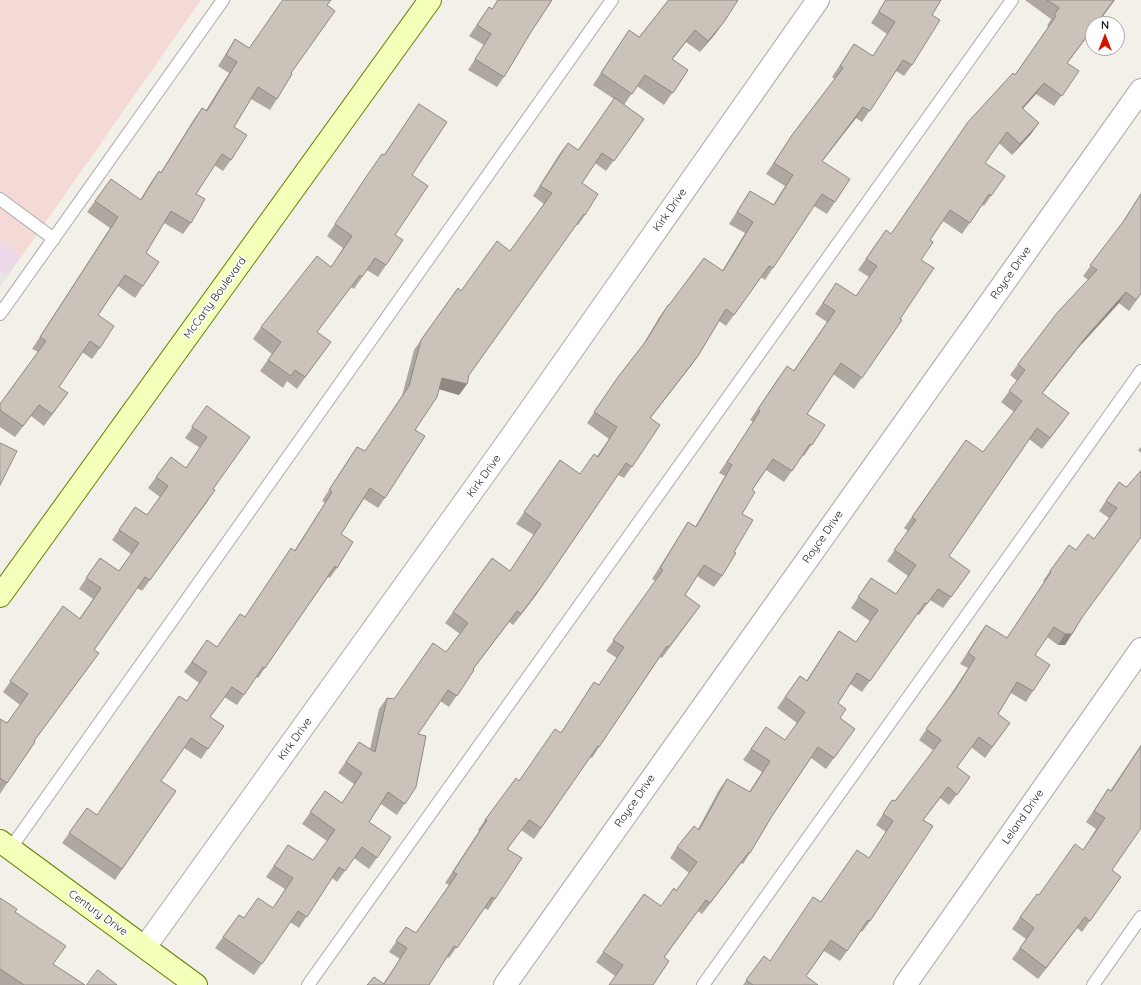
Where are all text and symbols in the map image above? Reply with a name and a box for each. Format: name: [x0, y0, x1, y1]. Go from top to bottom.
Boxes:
north arrow: [1085, 16, 1125, 56]
text: N: [1101, 18, 1109, 32]
street label: Kirk Drive: [650, 186, 690, 234]
street label: Royce Drive: [988, 244, 1034, 302]
street label: McCarty Boulevard: [181, 255, 249, 341]
street label: Kirk Drive: [464, 452, 504, 500]
street label: Royce Drive: [800, 508, 846, 566]
street label: Kirk Drive: [275, 715, 315, 763]
street label: Royce Drive: [612, 772, 658, 830]
street label: Leland Drive: [999, 787, 1047, 847]
street label: Century Drive: [66, 887, 130, 939]

